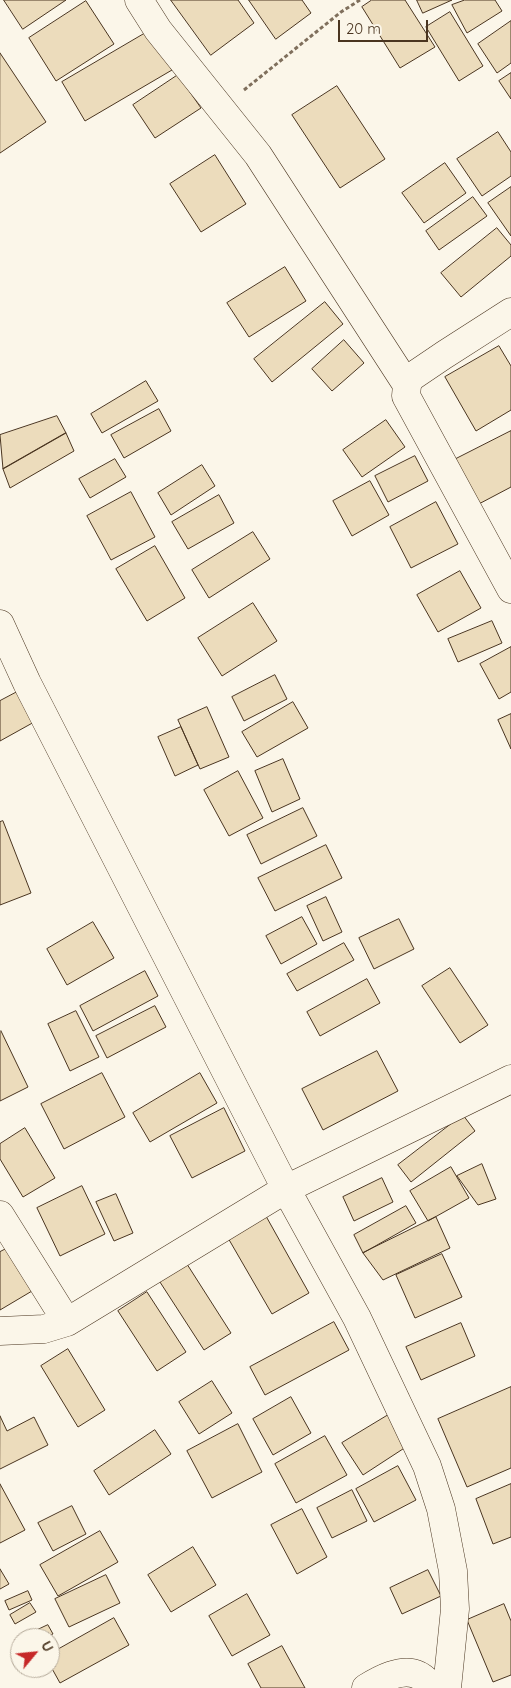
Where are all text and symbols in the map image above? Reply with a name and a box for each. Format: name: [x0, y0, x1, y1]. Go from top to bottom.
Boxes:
scale bar: [341, 10, 431, 42]
text: 20 m: [346, 19, 381, 38]
north arrow: [10, 1628, 60, 1678]
text: U: [37, 1638, 58, 1655]

